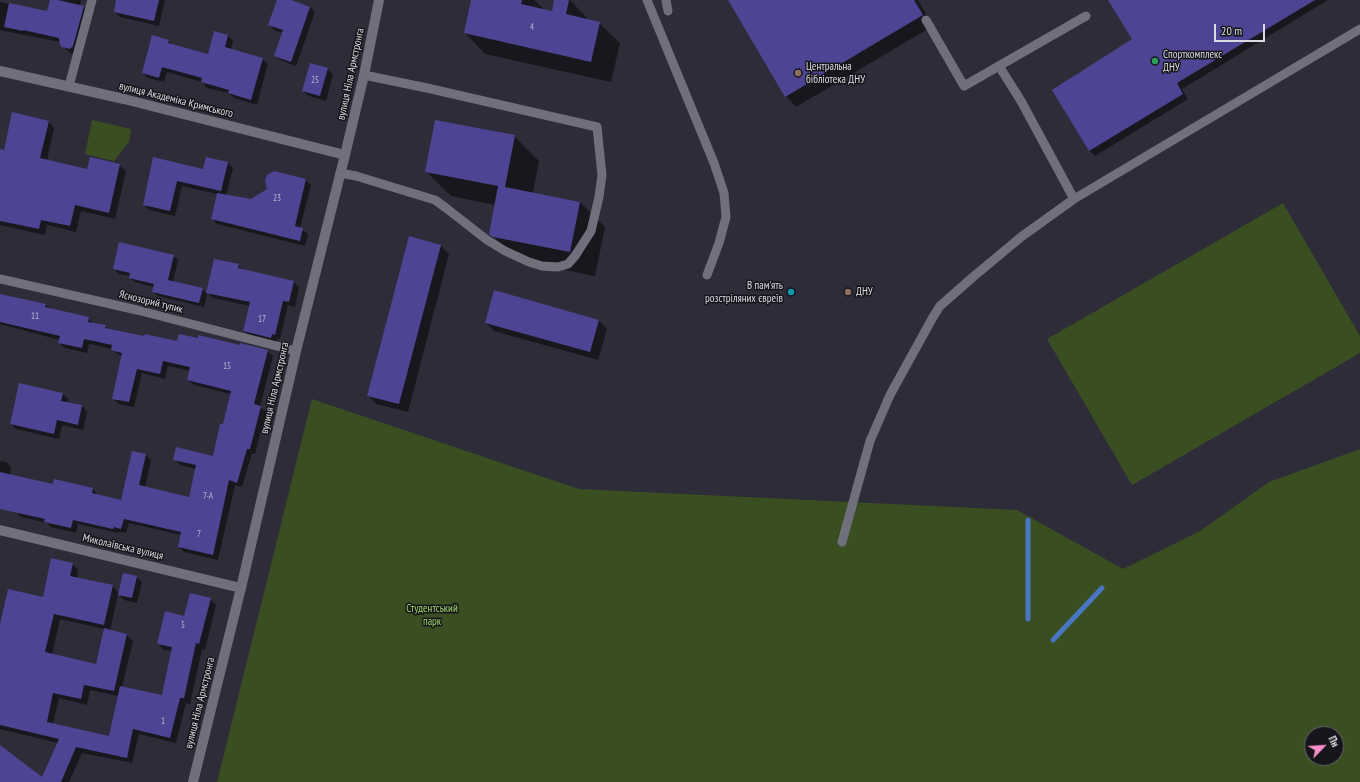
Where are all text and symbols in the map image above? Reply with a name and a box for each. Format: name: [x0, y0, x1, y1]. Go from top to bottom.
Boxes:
scale bar: [1216, 16, 1267, 42]
house number: 4: [530, 22, 534, 32]
text: 20 m: [1221, 23, 1242, 38]
street label: вулиця Ніла Армстронга: [335, 27, 367, 121]
place label: Спорткомплекс ДНУ: [1163, 48, 1222, 74]
marker: Спорткомплекс ДНУ: [1150, 56, 1160, 66]
place label: Центральна бібліотека ДНУ: [806, 60, 865, 86]
marker: Центральна бібліотека ДНУ: [793, 68, 803, 78]
house number: 25: [311, 75, 319, 85]
street label: вулиця Академіка Кримського: [118, 79, 234, 121]
house number: 23: [273, 193, 281, 203]
place label: В пам'ять розстріляних євреїв: [705, 279, 783, 305]
place label: ДНУ: [856, 285, 873, 299]
marker: В пам'ять розстріляних євреїв: [786, 287, 796, 297]
marker: ДНУ: [843, 287, 853, 297]
street label: Яснозорий тупик: [118, 288, 184, 316]
house number: 11: [31, 311, 39, 321]
house number: 17: [258, 314, 266, 324]
street label: вулиця Ніла Армстронга: [258, 341, 292, 435]
house number: 15: [223, 361, 231, 371]
house number: 7-А: [203, 491, 213, 501]
house number: 7: [197, 529, 201, 539]
street label: Миколаївська вулиця: [81, 531, 165, 563]
park label: Студентський парк: [406, 602, 458, 628]
house number: 5: [181, 620, 185, 630]
street label: вулиця Ніла Армстронга: [182, 656, 218, 750]
house number: 1: [161, 716, 165, 726]
north arrow: [1304, 726, 1344, 766]
text: Пн: [1325, 734, 1343, 749]

